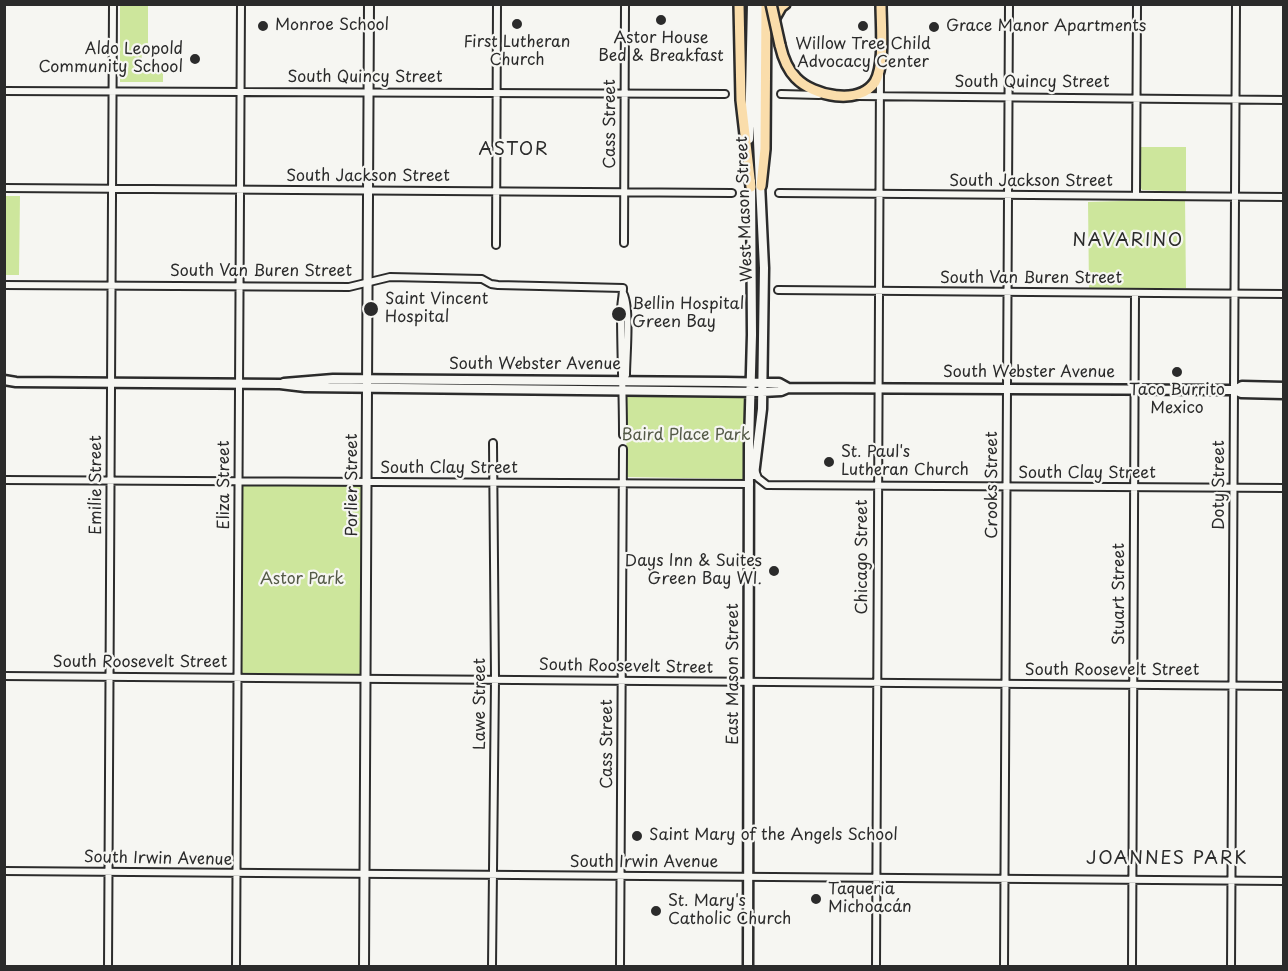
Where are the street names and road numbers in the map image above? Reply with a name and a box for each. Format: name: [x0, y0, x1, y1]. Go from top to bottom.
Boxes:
street label: South Quincy Street: [287, 68, 443, 88]
street label: South Quincy Street: [954, 73, 1110, 93]
street label: Cass Street: [601, 79, 621, 169]
street label: West Mason Street: [733, 136, 757, 282]
street label: South Jackson Street: [286, 167, 450, 187]
street label: South Jackson Street: [949, 172, 1113, 192]
street label: South Van Buren Street: [170, 262, 352, 282]
street label: South Van Buren Street: [940, 269, 1122, 289]
street label: South Webster Avenue: [449, 355, 621, 375]
street label: South Webster Avenue: [943, 363, 1115, 383]
street label: Crooks Street: [983, 431, 1003, 539]
street label: Porlier Street: [343, 433, 363, 537]
street label: Emilie Street: [87, 435, 107, 535]
street label: Eliza Street: [215, 440, 235, 530]
street label: Doty Street: [1210, 440, 1230, 530]
street label: South Clay Street: [380, 459, 518, 479]
street label: South Clay Street: [1018, 464, 1156, 484]
street label: Chicago Street: [853, 499, 873, 615]
street label: Stuart Street: [1110, 543, 1130, 645]
street label: East Mason Street: [724, 603, 744, 745]
street label: South Roosevelt Street: [53, 653, 227, 673]
street label: South Roosevelt Street: [539, 656, 713, 678]
street label: Lawe Street: [471, 658, 491, 750]
street label: South Roosevelt Street: [1025, 661, 1199, 681]
street label: Cass Street: [598, 699, 618, 789]
street label: South Irwin Avenue: [84, 848, 232, 870]
street label: South Irwin Avenue: [570, 853, 718, 873]

